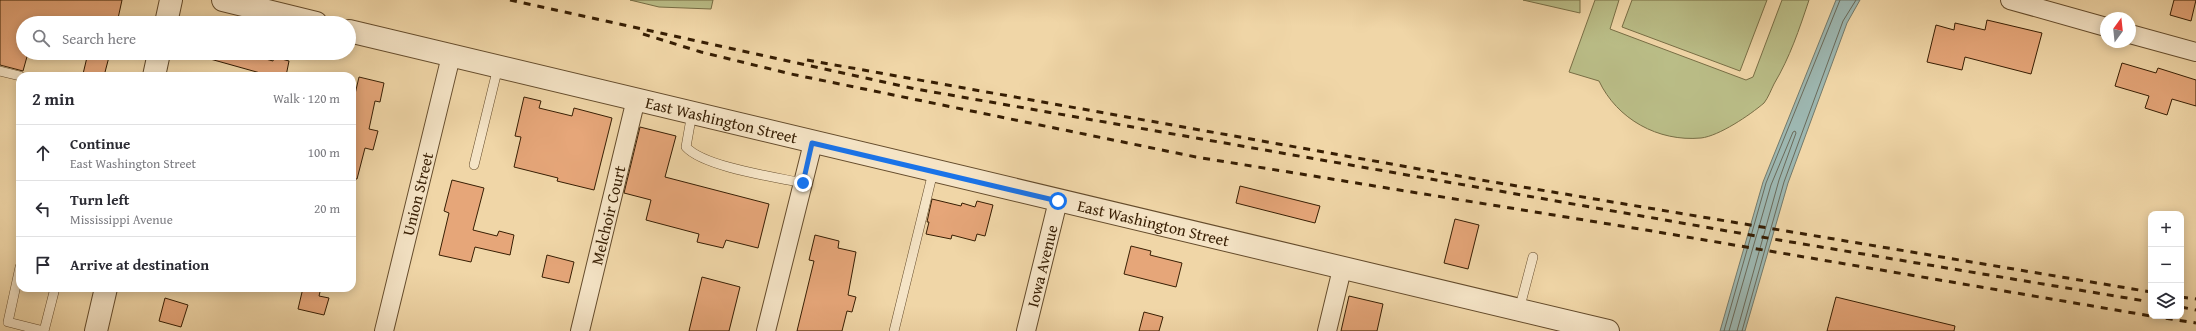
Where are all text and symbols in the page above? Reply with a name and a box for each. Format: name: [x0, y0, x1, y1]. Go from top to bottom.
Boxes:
north arrow: [2100, 12, 2136, 48]
search box: [16, 16, 356, 60]
icon: search: [30, 27, 52, 49]
text: Search here: [62, 28, 136, 49]
text: 2 min: [32, 86, 74, 111]
text: Walk · 120 m: [273, 89, 340, 108]
street label: East Washington Street: [643, 90, 800, 150]
text: Continue: [70, 133, 131, 154]
icon: ahead: [32, 142, 54, 164]
text: 100 m: [308, 143, 340, 162]
street label: Union Street: [396, 149, 439, 238]
text: East Washington Street: [70, 154, 196, 173]
street label: Melchoir Court: [584, 163, 632, 268]
route end: [794, 174, 812, 192]
text: Turn left: [70, 189, 129, 210]
route start: [1049, 192, 1067, 210]
street label: East Washington Street: [1075, 193, 1232, 252]
icon: left: [32, 198, 54, 220]
text: 20 m: [314, 199, 340, 218]
text: Mississippi Avenue: [70, 210, 173, 229]
map controls: [2148, 211, 2184, 319]
button: +: [2148, 211, 2184, 247]
street label: Iowa Avenue: [1020, 222, 1064, 310]
button: −: [2148, 247, 2184, 283]
icon: arrive: [32, 254, 54, 276]
text: Arrive at destination: [70, 254, 209, 275]
button: layers: [2148, 283, 2184, 319]

